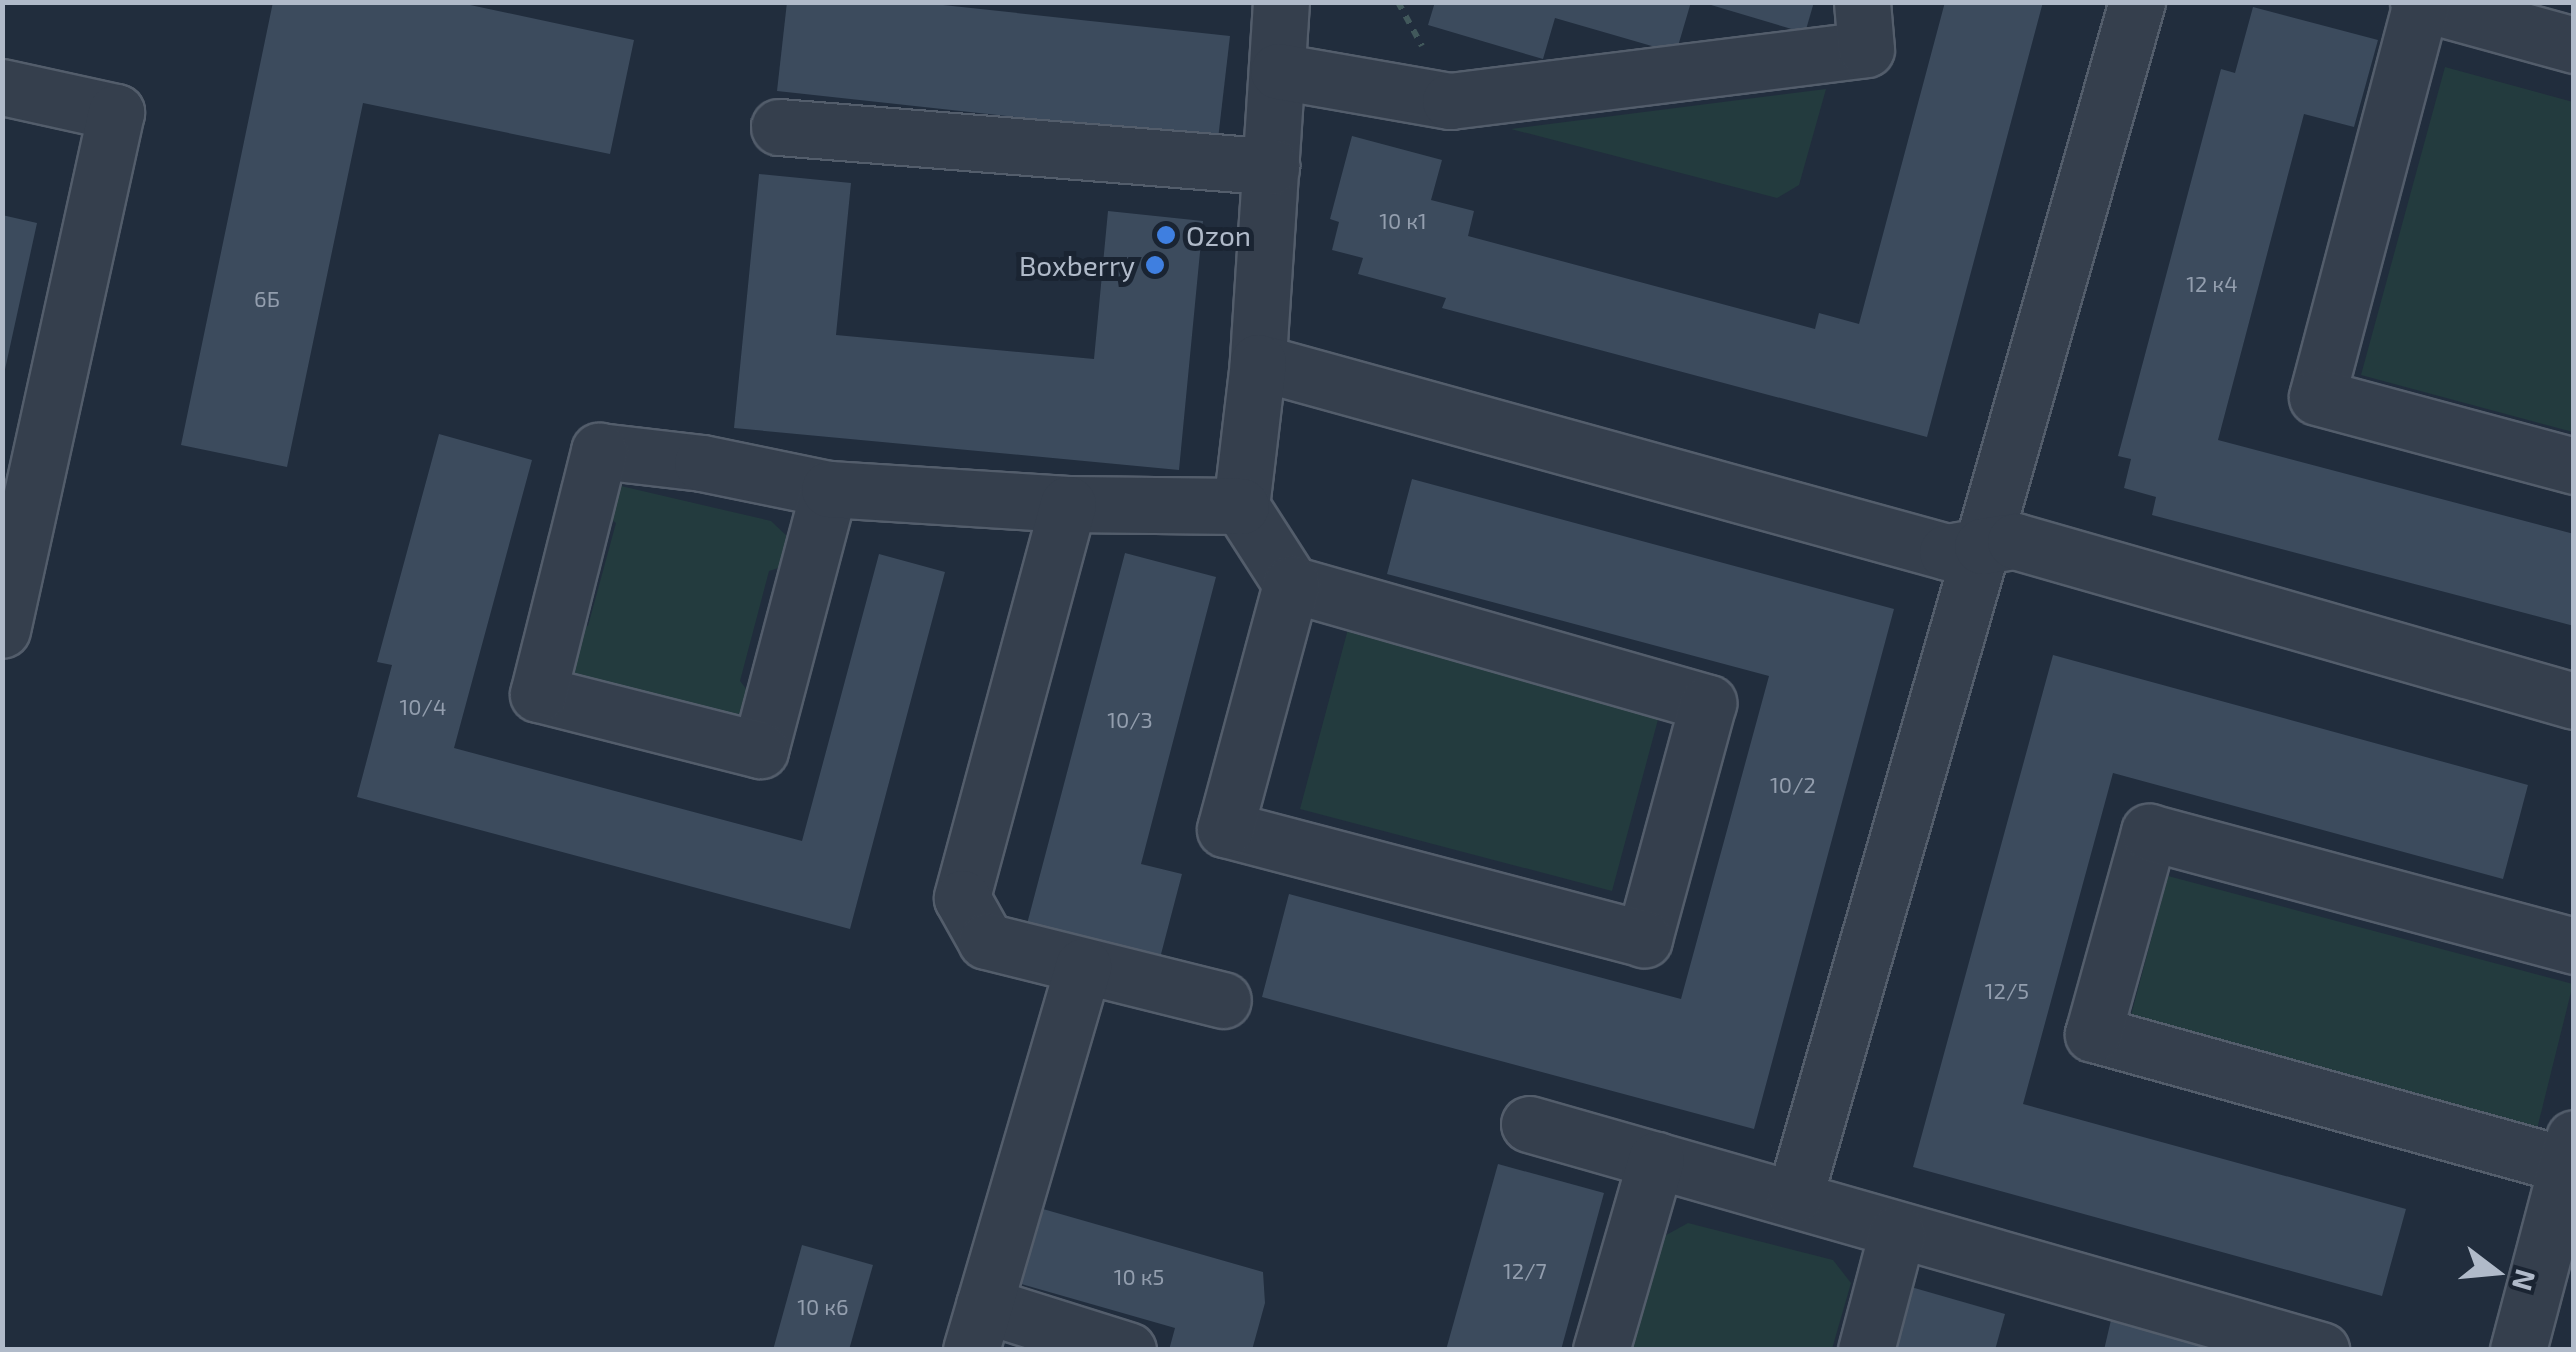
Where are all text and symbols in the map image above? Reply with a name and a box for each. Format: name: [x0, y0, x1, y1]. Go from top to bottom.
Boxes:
house number: 10 к1: [1379, 208, 1427, 234]
place label: Ozon: [1186, 218, 1251, 252]
marker: Ozon: [1155, 224, 1177, 246]
place label: Boxberry: [1019, 248, 1135, 282]
marker: Boxberry: [1144, 254, 1166, 276]
house number: 12 к4: [2186, 271, 2238, 297]
house number: 6Б: [254, 286, 280, 312]
house number: 10/4: [400, 694, 446, 720]
house number: 10/3: [1107, 707, 1153, 733]
house number: 10/2: [1770, 772, 1816, 798]
house number: 12/5: [1985, 978, 2029, 1004]
north arrow: [2446, 1222, 2546, 1322]
house number: 12/7: [1503, 1258, 1547, 1284]
house number: 10 к5: [1114, 1264, 1164, 1290]
text: N: [2506, 1266, 2544, 1295]
house number: 10 к6: [797, 1294, 849, 1320]

